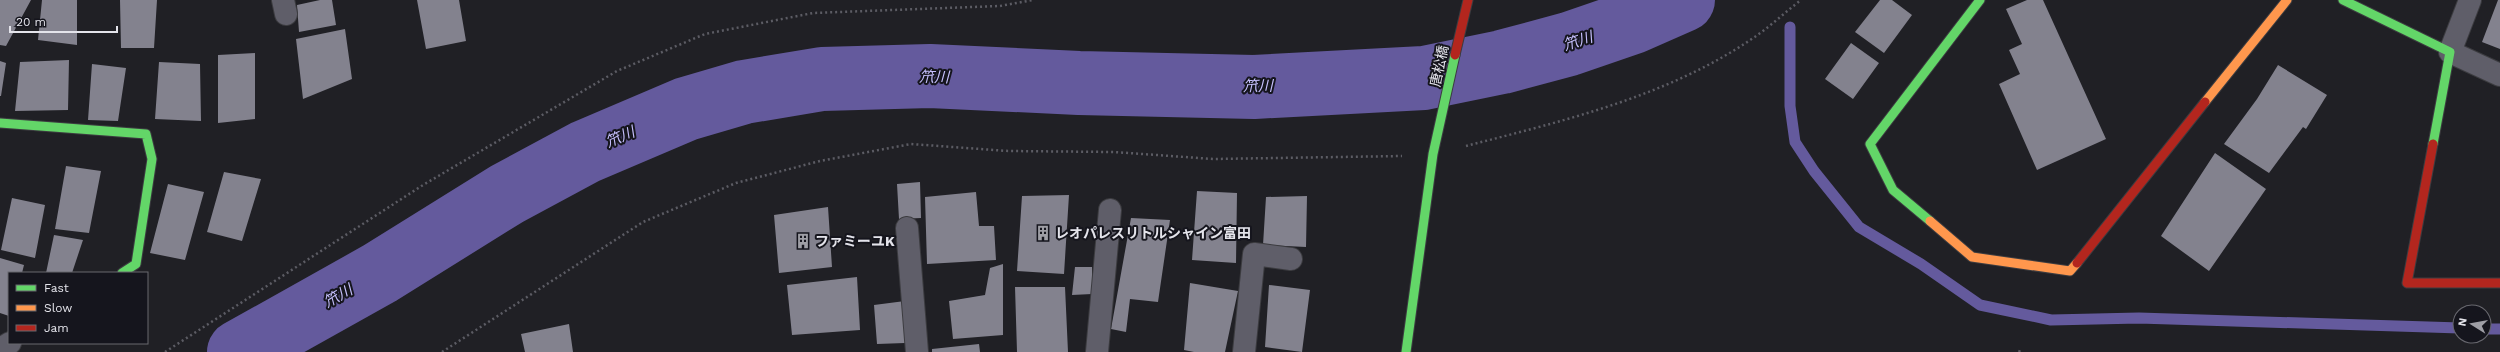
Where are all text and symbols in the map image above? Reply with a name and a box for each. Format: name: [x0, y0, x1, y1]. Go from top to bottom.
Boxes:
scale bar: [10, 8, 117, 34]
text: 20 m: [16, 15, 46, 29]
water label: 笊川: [1561, 27, 1597, 54]
street label: 唐松橋: [1427, 44, 1451, 88]
water label: 笊川: [919, 68, 951, 86]
water label: 笊川: [1243, 77, 1275, 95]
water label: 笊川: [603, 122, 639, 151]
building icon: レオパレスリトルシャイン富田: [1034, 224, 1052, 242]
place label: レオパレスリトルシャイン富田: [1055, 225, 1251, 241]
building icon: ファミーユK: [794, 232, 812, 250]
place label: ファミーユK: [815, 233, 895, 249]
legend: [8, 272, 148, 344]
water label: 笊川: [321, 280, 357, 311]
text: Fast: [44, 281, 69, 295]
text: Slow: [44, 301, 72, 315]
north arrow: [2452, 304, 2492, 344]
text: N: [2456, 317, 2470, 327]
text: Jam: [44, 321, 69, 335]

